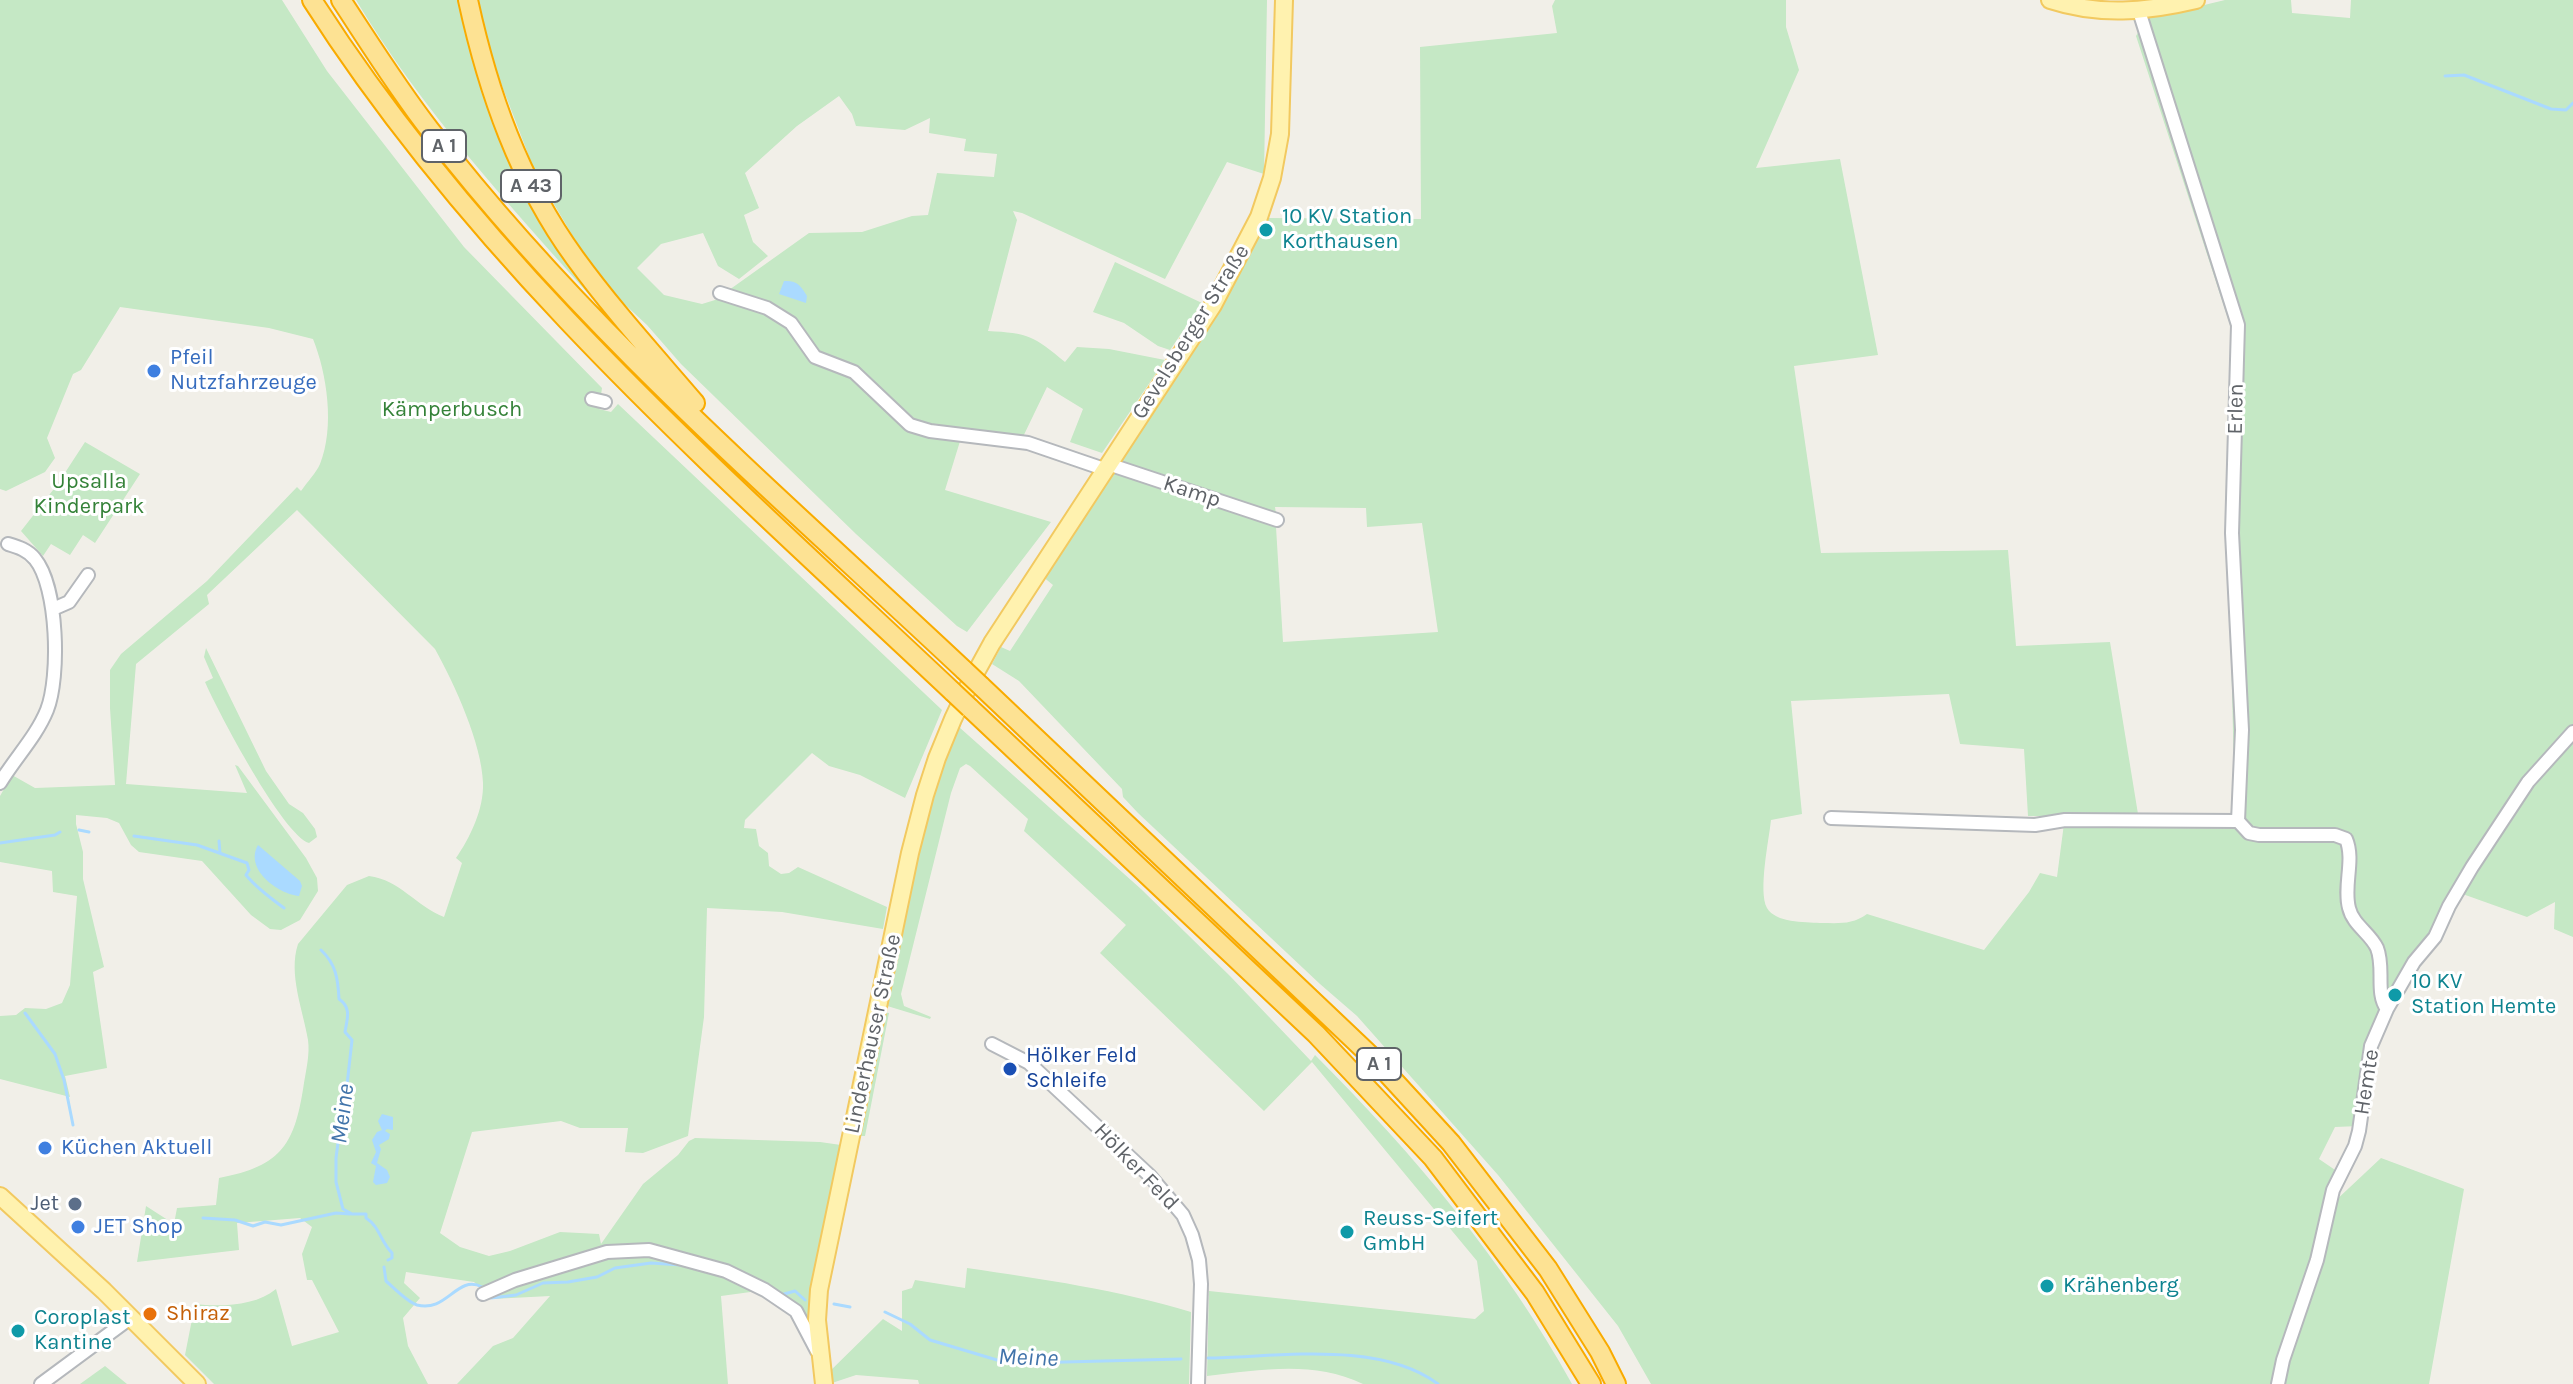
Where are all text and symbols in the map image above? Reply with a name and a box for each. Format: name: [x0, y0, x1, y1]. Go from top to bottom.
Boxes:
road number: A 1: [422, 130, 466, 162]
road number: A 43: [501, 170, 561, 202]
place label: 10 KV Station Korthausen: [1282, 204, 1412, 256]
marker: 10 KV Station Korthausen: [1257, 221, 1275, 239]
street label: Gevelsberger Straße: [1127, 240, 1255, 424]
place label: Pfeil Nutzfahrzeuge: [170, 345, 317, 396]
marker: Pfeil Nutzfahrzeuge: [145, 362, 163, 380]
street label: Erlen: [2222, 383, 2250, 435]
park label: Kämperbusch: [382, 397, 522, 423]
park label: Upsalla Kinderpark: [34, 469, 144, 520]
street label: Kamp: [1160, 470, 1224, 514]
street label: Linderhauser Straße: [839, 932, 907, 1136]
place label: 10 KV Station Hemte: [2411, 969, 2556, 1020]
marker: 10 KV Station Hemte: [2386, 986, 2404, 1004]
place label: Hölker Feld Schleife: [1026, 1043, 1137, 1094]
street label: Hemte: [2349, 1047, 2385, 1117]
road number: A 1: [1357, 1048, 1401, 1080]
marker: Hölker Feld Schleife: [1001, 1060, 1019, 1078]
water label: Meine: [325, 1082, 361, 1146]
street label: Hölker Feld: [1088, 1118, 1184, 1216]
place label: Küchen Aktuell: [61, 1135, 212, 1161]
marker: Küchen Aktuell: [36, 1139, 54, 1157]
place label: Jet: [31, 1191, 59, 1217]
marker: Jet: [66, 1195, 84, 1213]
place label: Reuss-Seifert GmbH: [1363, 1206, 1498, 1258]
place label: JET Shop: [94, 1214, 183, 1240]
marker: JET Shop: [69, 1218, 87, 1236]
marker: Reuss-Seifert GmbH: [1338, 1223, 1356, 1241]
place label: Krähenberg: [2063, 1273, 2179, 1299]
marker: Krähenberg: [2038, 1277, 2056, 1295]
place label: Shiraz: [166, 1301, 230, 1327]
place label: Coroplast Kantine: [34, 1305, 130, 1356]
marker: Shiraz: [141, 1305, 159, 1323]
marker: Coroplast Kantine: [9, 1322, 27, 1340]
water label: Meine: [998, 1343, 1058, 1373]

